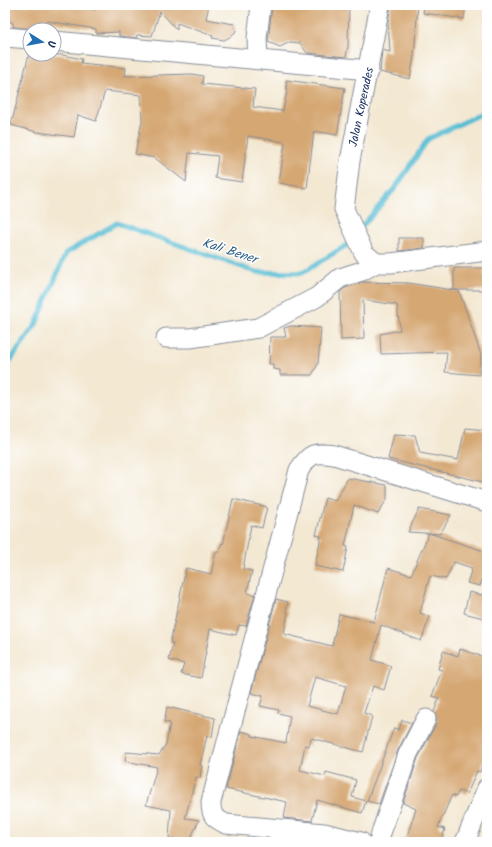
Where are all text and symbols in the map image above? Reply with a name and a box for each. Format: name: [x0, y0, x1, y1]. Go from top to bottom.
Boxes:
north arrow: [22, 22, 62, 62]
text: U: [41, 39, 60, 49]
street label: Jalan Koperades: [344, 66, 379, 149]
water label: Kali Bener: [199, 233, 262, 271]

